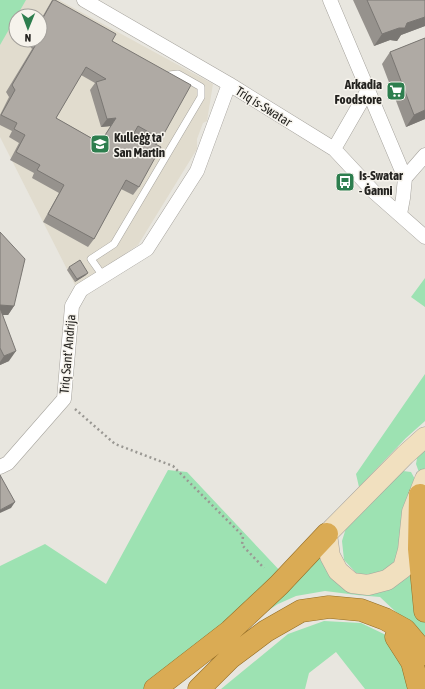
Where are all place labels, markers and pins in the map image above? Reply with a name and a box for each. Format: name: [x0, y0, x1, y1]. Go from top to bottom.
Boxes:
place label: Arkadia Foodstore: [335, 77, 382, 107]
supermarket icon: Arkadia Foodstore: [385, 80, 407, 102]
place label: Kulleġġ ta' San Martin: [114, 130, 165, 160]
school or university icon: Kulleġġ ta' San Martin: [89, 133, 111, 155]
place label: Is-Swatar - Ġanni: [359, 168, 404, 198]
bus stop icon: Is-Swatar - Ġanni: [334, 171, 356, 193]

